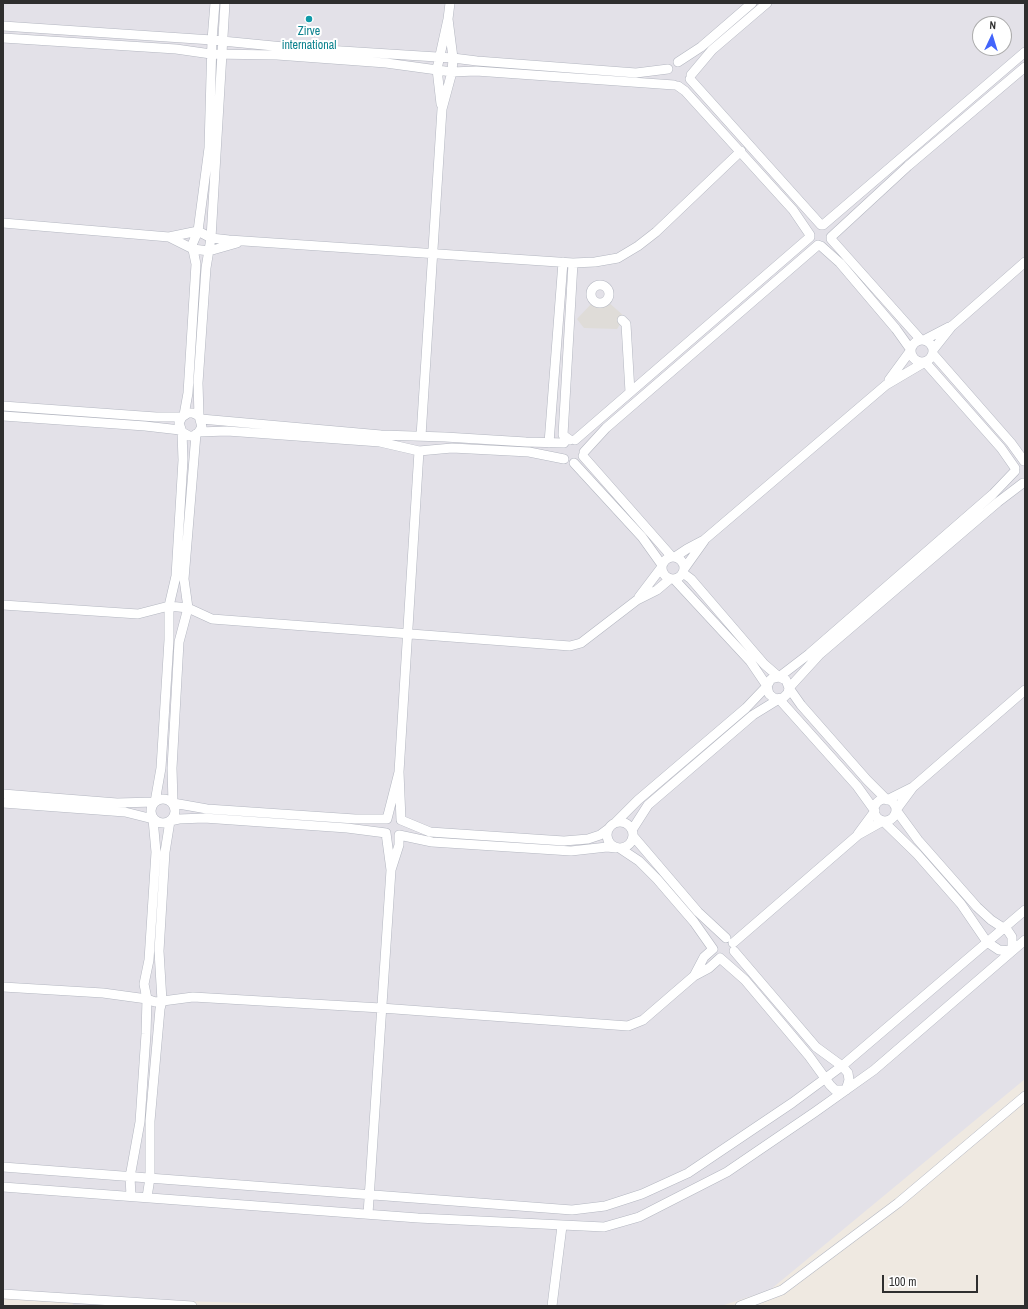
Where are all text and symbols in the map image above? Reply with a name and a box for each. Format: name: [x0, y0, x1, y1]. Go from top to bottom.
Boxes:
marker: Zirve international: [304, 14, 314, 24]
north arrow: [972, 16, 1012, 56]
text: N: [989, 18, 996, 32]
place label: Zirve international: [282, 25, 336, 53]
scale bar: [884, 1267, 980, 1293]
text: 100 m: [889, 1274, 916, 1290]

